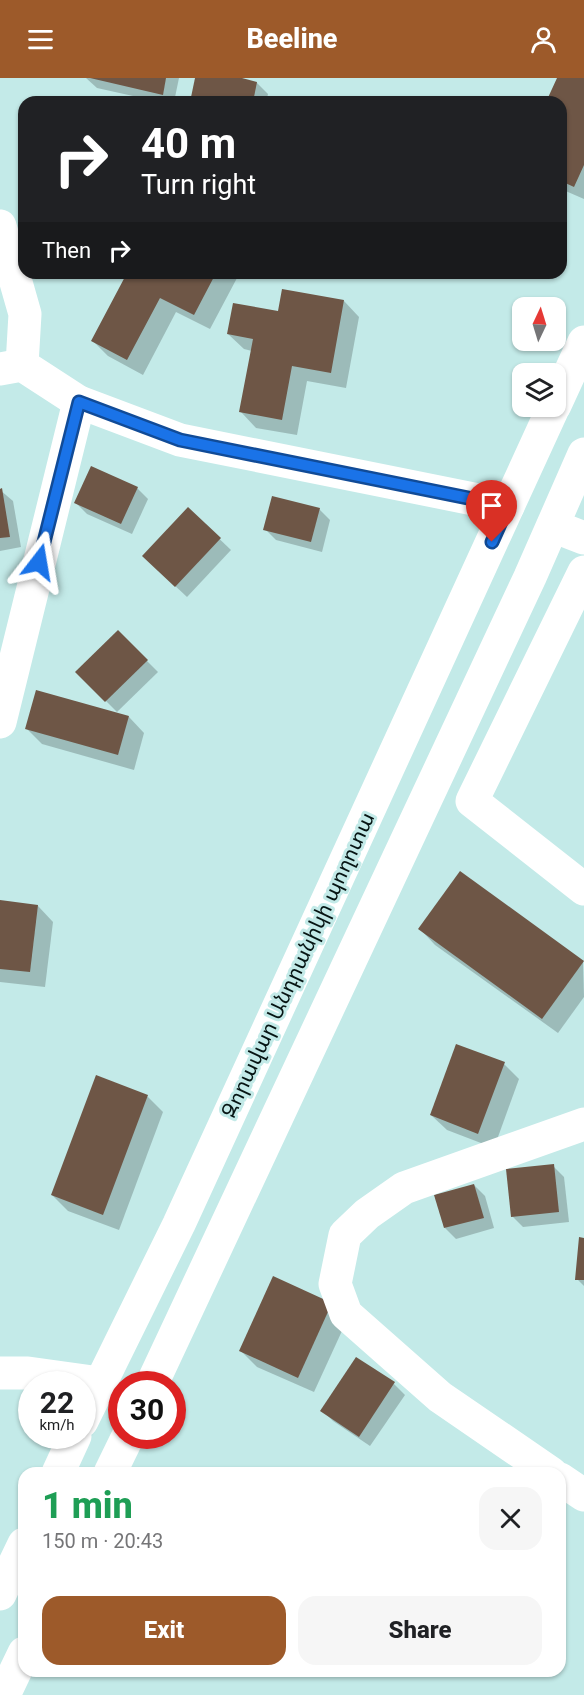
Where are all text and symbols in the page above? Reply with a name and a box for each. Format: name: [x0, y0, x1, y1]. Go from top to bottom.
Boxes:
icon: menu: [24, 23, 57, 56]
text: Beeline: [246, 23, 338, 55]
icon: person: [527, 23, 560, 56]
text: 40 m: [141, 119, 236, 168]
icon: right: [42, 120, 120, 198]
text: Turn right: [141, 169, 256, 201]
icon: right: [103, 234, 136, 267]
text: Then: [42, 238, 91, 263]
north arrow: [512, 297, 566, 351]
map controls: [512, 297, 566, 417]
button: layers: [512, 363, 566, 417]
pin: [466, 480, 517, 542]
icon: arrive: [475, 489, 508, 522]
position arrow: [7, 530, 71, 594]
street label: Զորավար Անդրանիկի պողոտա: [217, 809, 379, 1121]
speed limit sign: 30: [108, 1371, 186, 1449]
text: 22: [40, 1385, 74, 1420]
text: km/h: [39, 1416, 75, 1434]
text: 1 min: [42, 1485, 133, 1527]
button: close: [479, 1487, 542, 1550]
text: 150 m · 20:43: [42, 1529, 163, 1553]
button: Exit: [42, 1596, 286, 1665]
button: Share: [298, 1596, 542, 1665]

